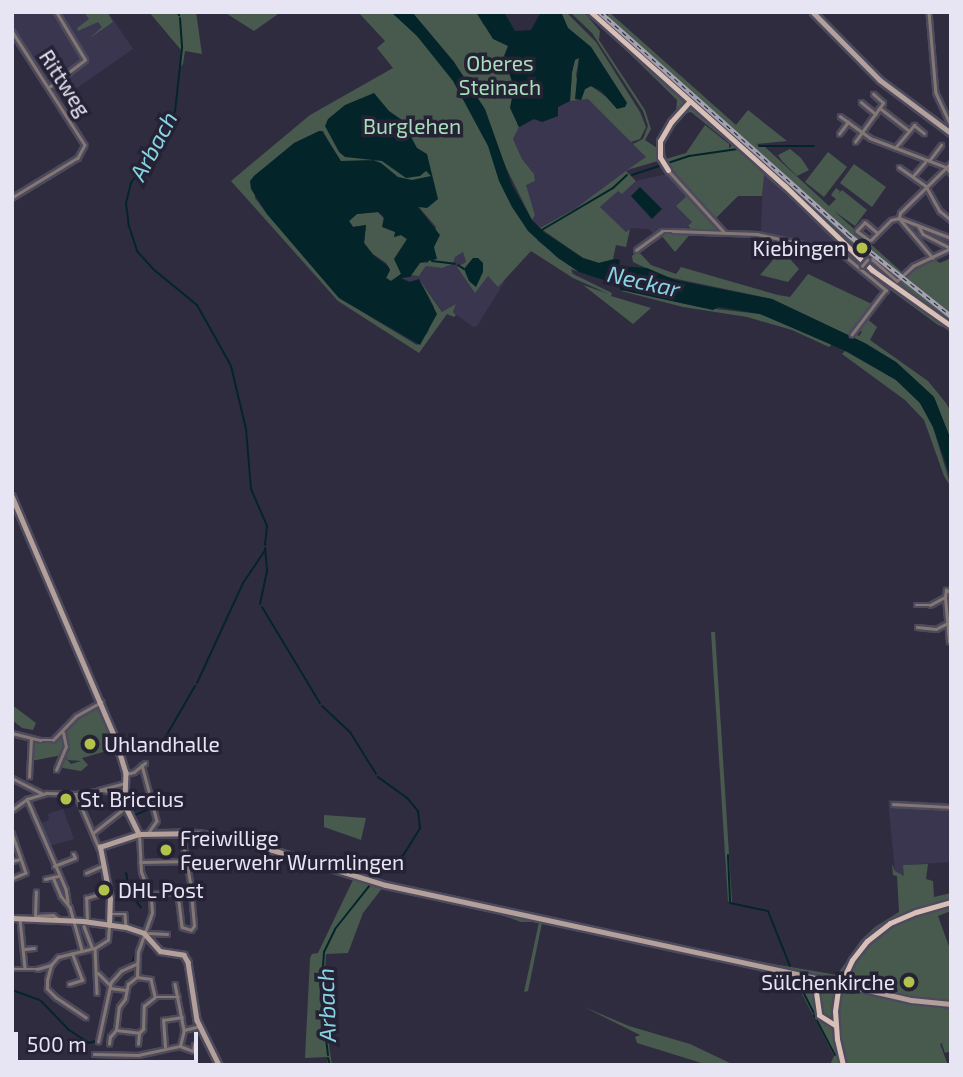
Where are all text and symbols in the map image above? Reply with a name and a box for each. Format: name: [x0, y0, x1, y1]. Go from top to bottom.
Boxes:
street label: Rittweg: [34, 45, 96, 121]
park label: Oberes Steinach: [459, 50, 541, 100]
water label: Arbach: [123, 107, 183, 185]
park label: Burglehen: [363, 113, 461, 139]
place label: Kiebingen: [753, 235, 846, 261]
marker: Kiebingen: [852, 238, 872, 258]
water label: Neckar: [605, 259, 683, 303]
place label: Uhlandhalle: [104, 731, 220, 757]
marker: Uhlandhalle: [82, 736, 98, 752]
place label: St. Briccius: [80, 786, 184, 812]
marker: St. Briccius: [58, 791, 74, 807]
place label: Freiwillige Feuerwehr Wurmlingen: [180, 825, 405, 875]
marker: Freiwillige Feuerwehr Wurmlingen: [158, 842, 174, 858]
place label: DHL Post: [118, 877, 204, 903]
marker: DHL Post: [96, 882, 112, 898]
water label: Arbach: [311, 967, 341, 1043]
place label: Sülchenkirche: [761, 969, 895, 995]
marker: Sülchenkirche: [901, 974, 917, 990]
scale bar: [18, 1018, 201, 1062]
text: 500 m: [27, 1031, 87, 1056]

